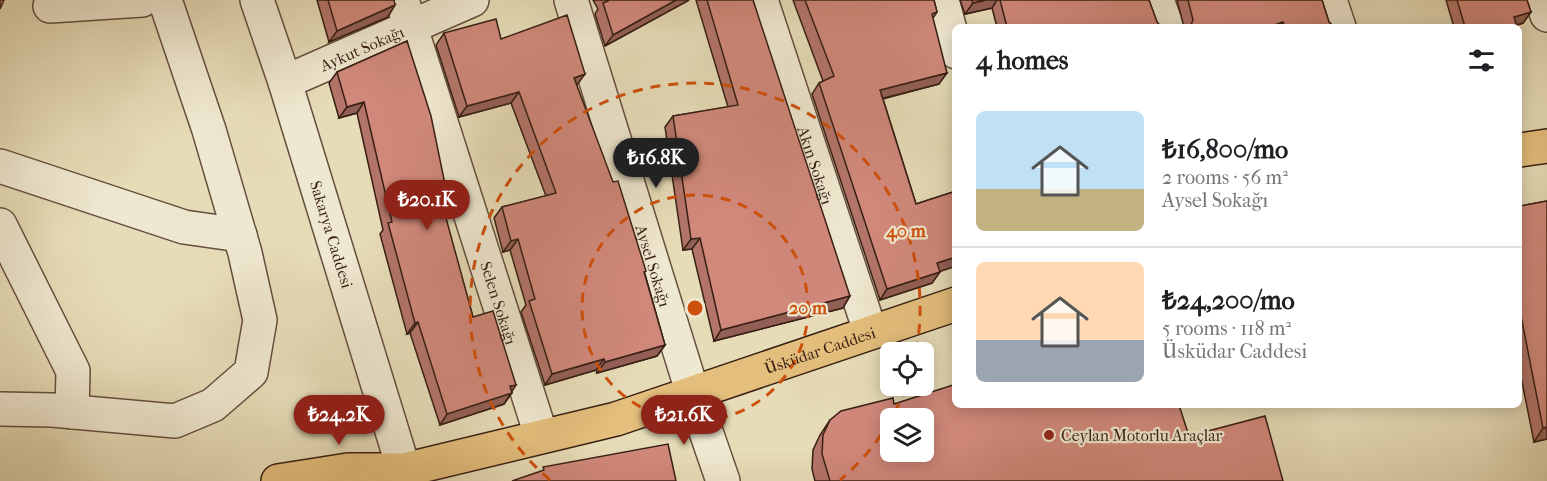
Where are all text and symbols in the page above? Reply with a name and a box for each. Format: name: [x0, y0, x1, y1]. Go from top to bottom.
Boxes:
street label: Aykut Sokağı: [316, 21, 407, 75]
icon: filters: [1465, 44, 1498, 77]
text: 4 homes: [976, 45, 1068, 76]
street label: Akın Sokağı: [793, 123, 837, 207]
text: ₺16,800/mo: [1162, 134, 1288, 165]
icon: home: [1024, 135, 1096, 207]
pin: ₺16.8K: [607, 138, 705, 189]
text: ₺16.8K: [627, 146, 685, 169]
text: 2 rooms · 56 m²: [1162, 166, 1288, 189]
street label: Sakarya Caddesi: [306, 178, 357, 291]
pin: ₺20.1K: [378, 180, 476, 231]
text: ₺20.1K: [398, 188, 456, 211]
text: Aysel Sokağı: [1162, 189, 1268, 212]
street label: Aysel Sokağı: [631, 221, 675, 309]
text: 40 m: [885, 221, 927, 242]
street label: Selen Sokağı: [477, 259, 521, 347]
text: ₺24,200/mo: [1162, 285, 1295, 316]
icon: home: [1024, 286, 1096, 358]
centre of rings: [685, 298, 705, 318]
text: 20 m: [789, 298, 828, 319]
text: 5 rooms · 118 m²: [1162, 317, 1291, 340]
street label: Üsküdar Caddesi: [762, 322, 878, 378]
text: Üsküdar Caddesi: [1162, 340, 1307, 363]
map controls: [880, 342, 934, 462]
button: locate: [880, 342, 934, 396]
pin: ₺24.2K: [290, 395, 388, 446]
pin: ₺21.6K: [635, 395, 733, 446]
text: ₺24.2K: [308, 403, 370, 426]
text: ₺21.6K: [655, 403, 713, 426]
button: layers: [880, 408, 934, 462]
place label: Ceylan Motorlu Araçlar: [1061, 426, 1223, 445]
marker: Ceylan Motorlu Araçlar: [1042, 428, 1056, 442]

